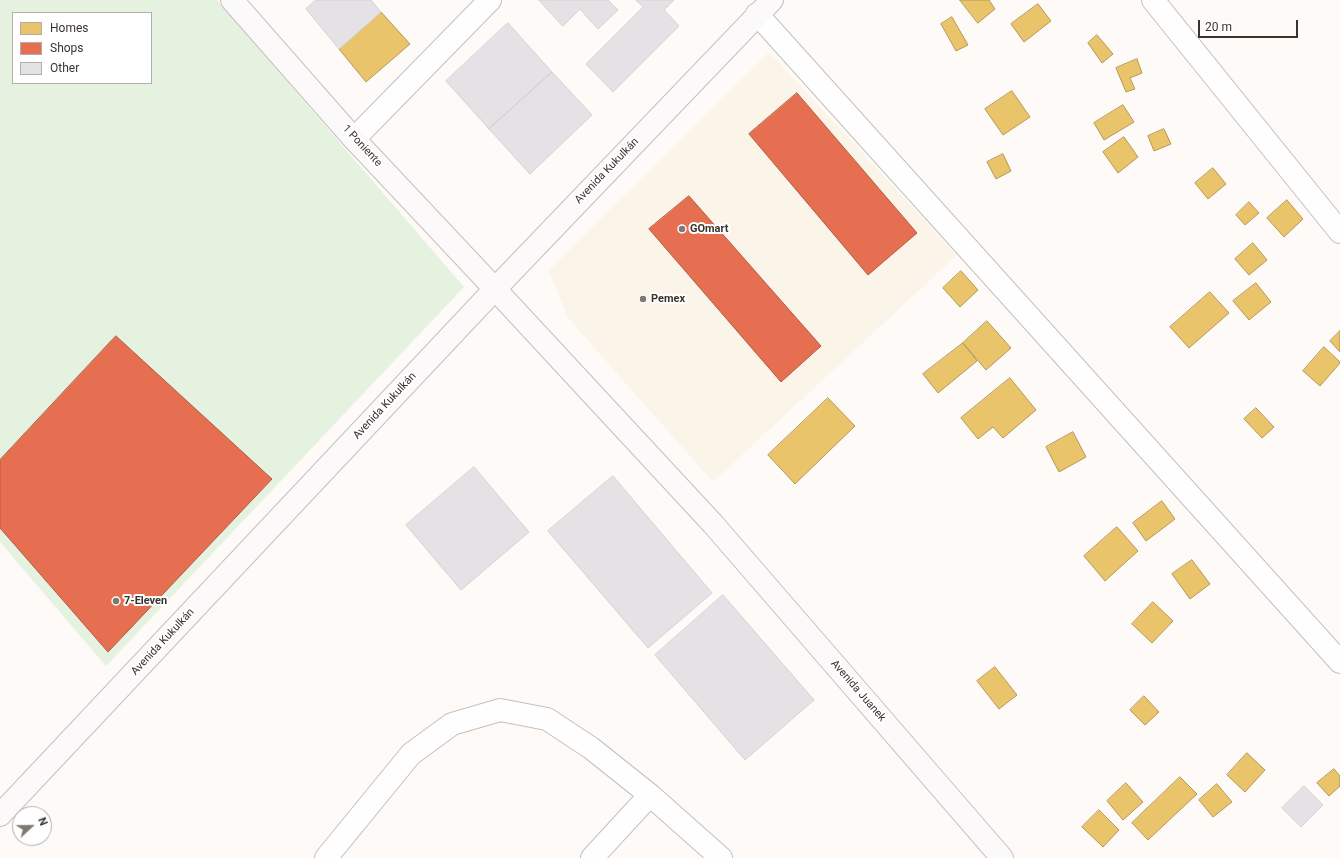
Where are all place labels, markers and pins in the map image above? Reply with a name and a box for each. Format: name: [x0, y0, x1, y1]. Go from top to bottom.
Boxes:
place label: GOmart: [690, 222, 729, 236]
marker: GOmart: [677, 224, 687, 234]
place label: Pemex: [651, 292, 685, 306]
marker: Pemex: [638, 294, 648, 304]
place label: 7-Eleven: [124, 594, 167, 608]
marker: 7-Eleven: [111, 596, 121, 606]

